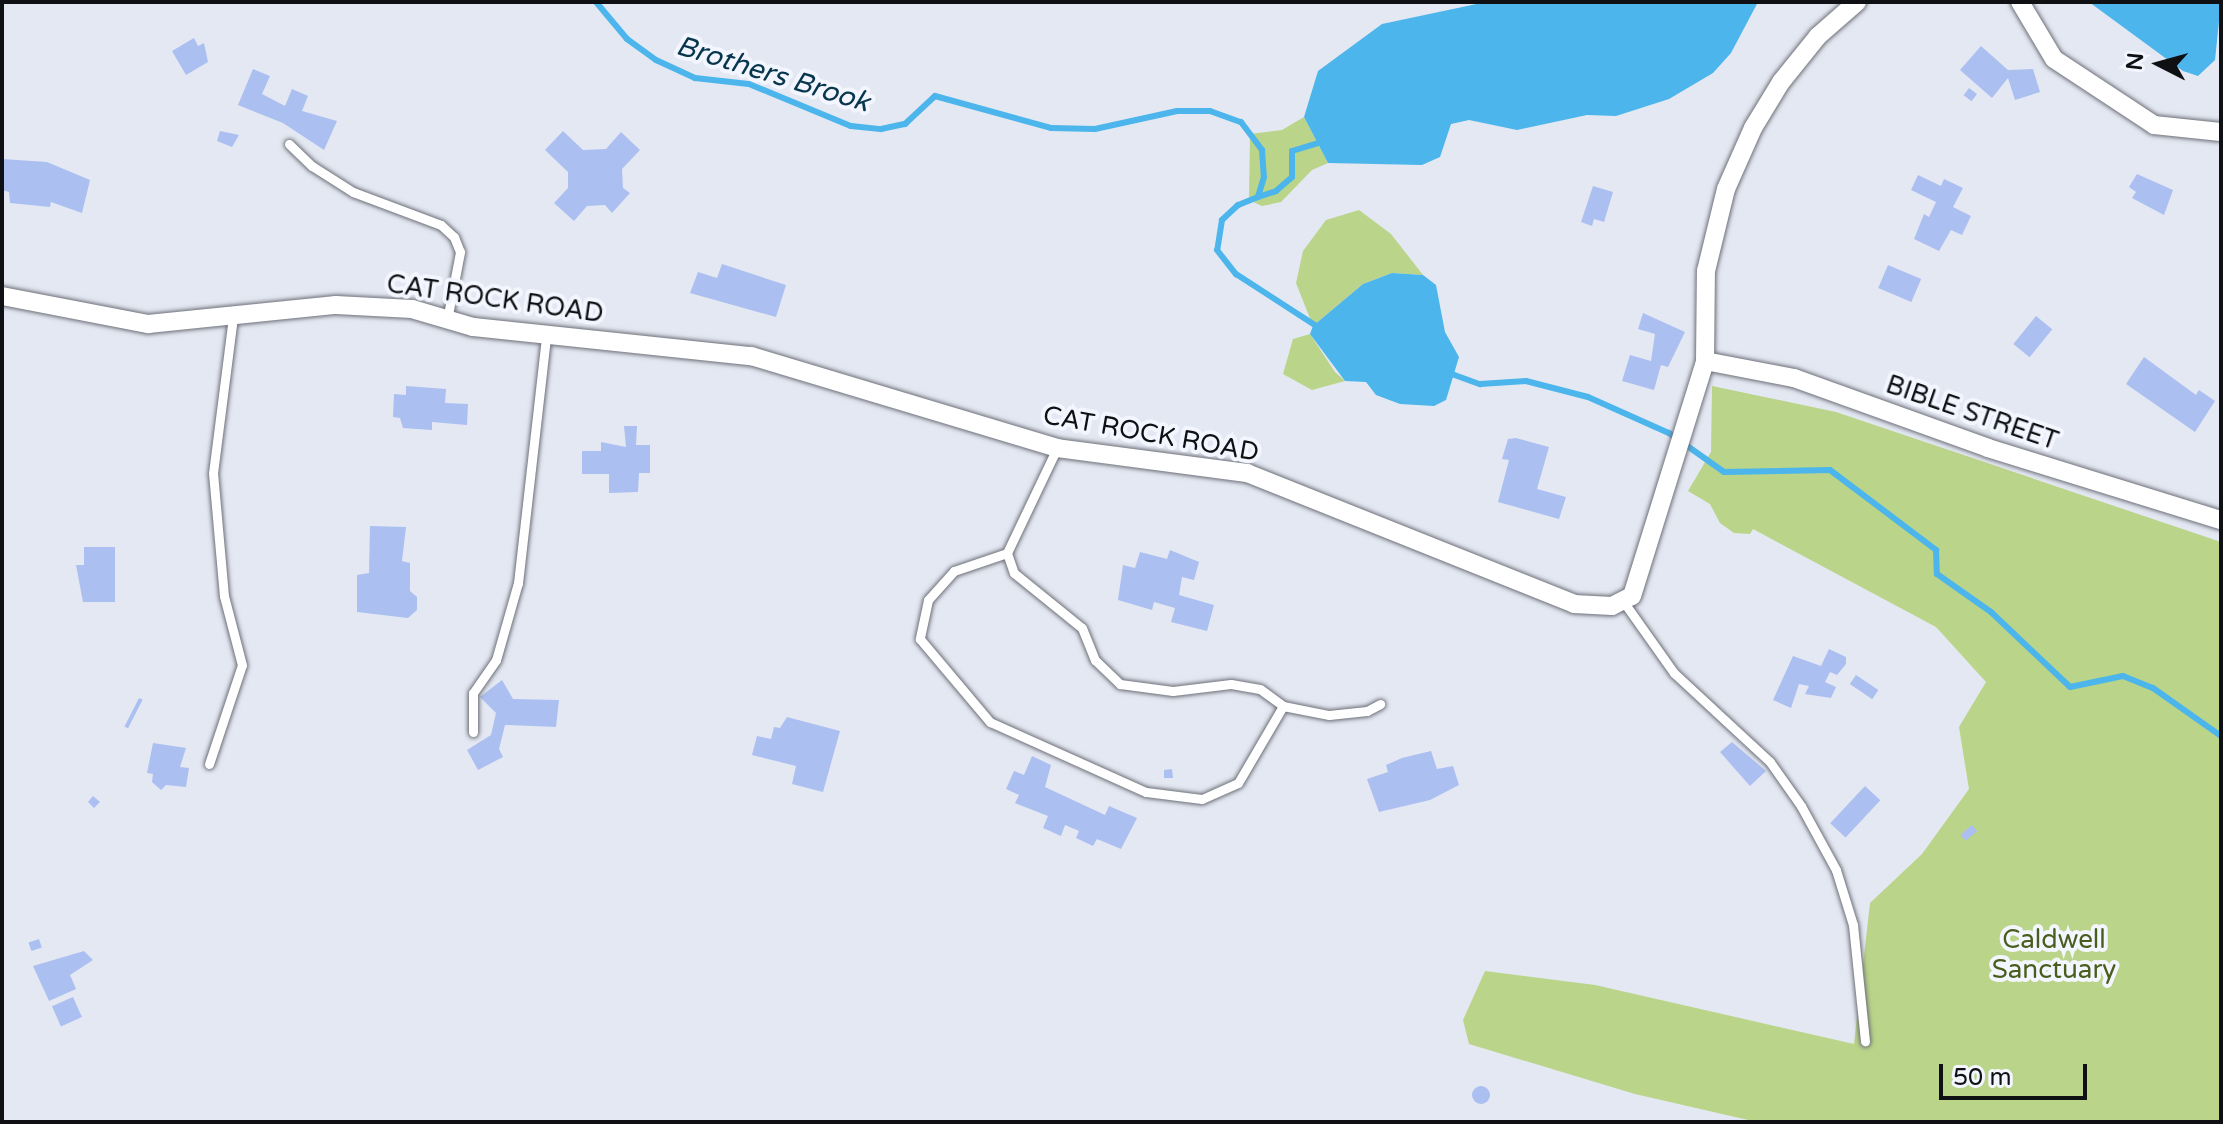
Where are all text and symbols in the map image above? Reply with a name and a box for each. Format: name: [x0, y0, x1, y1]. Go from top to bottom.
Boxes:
north arrow: [2119, 24, 2199, 104]
water label: Brothers Brook: [672, 29, 874, 119]
text: N: [2121, 51, 2149, 72]
street label: CAT ROCK ROAD: [385, 268, 605, 330]
street label: BIBLE STREET: [1882, 369, 2062, 457]
street label: CAT ROCK ROAD: [1041, 400, 1261, 468]
park label: Caldwell Sanctuary: [1992, 924, 2116, 986]
scale bar: [1943, 1048, 2091, 1098]
text: 50 m: [1953, 1063, 2011, 1092]

